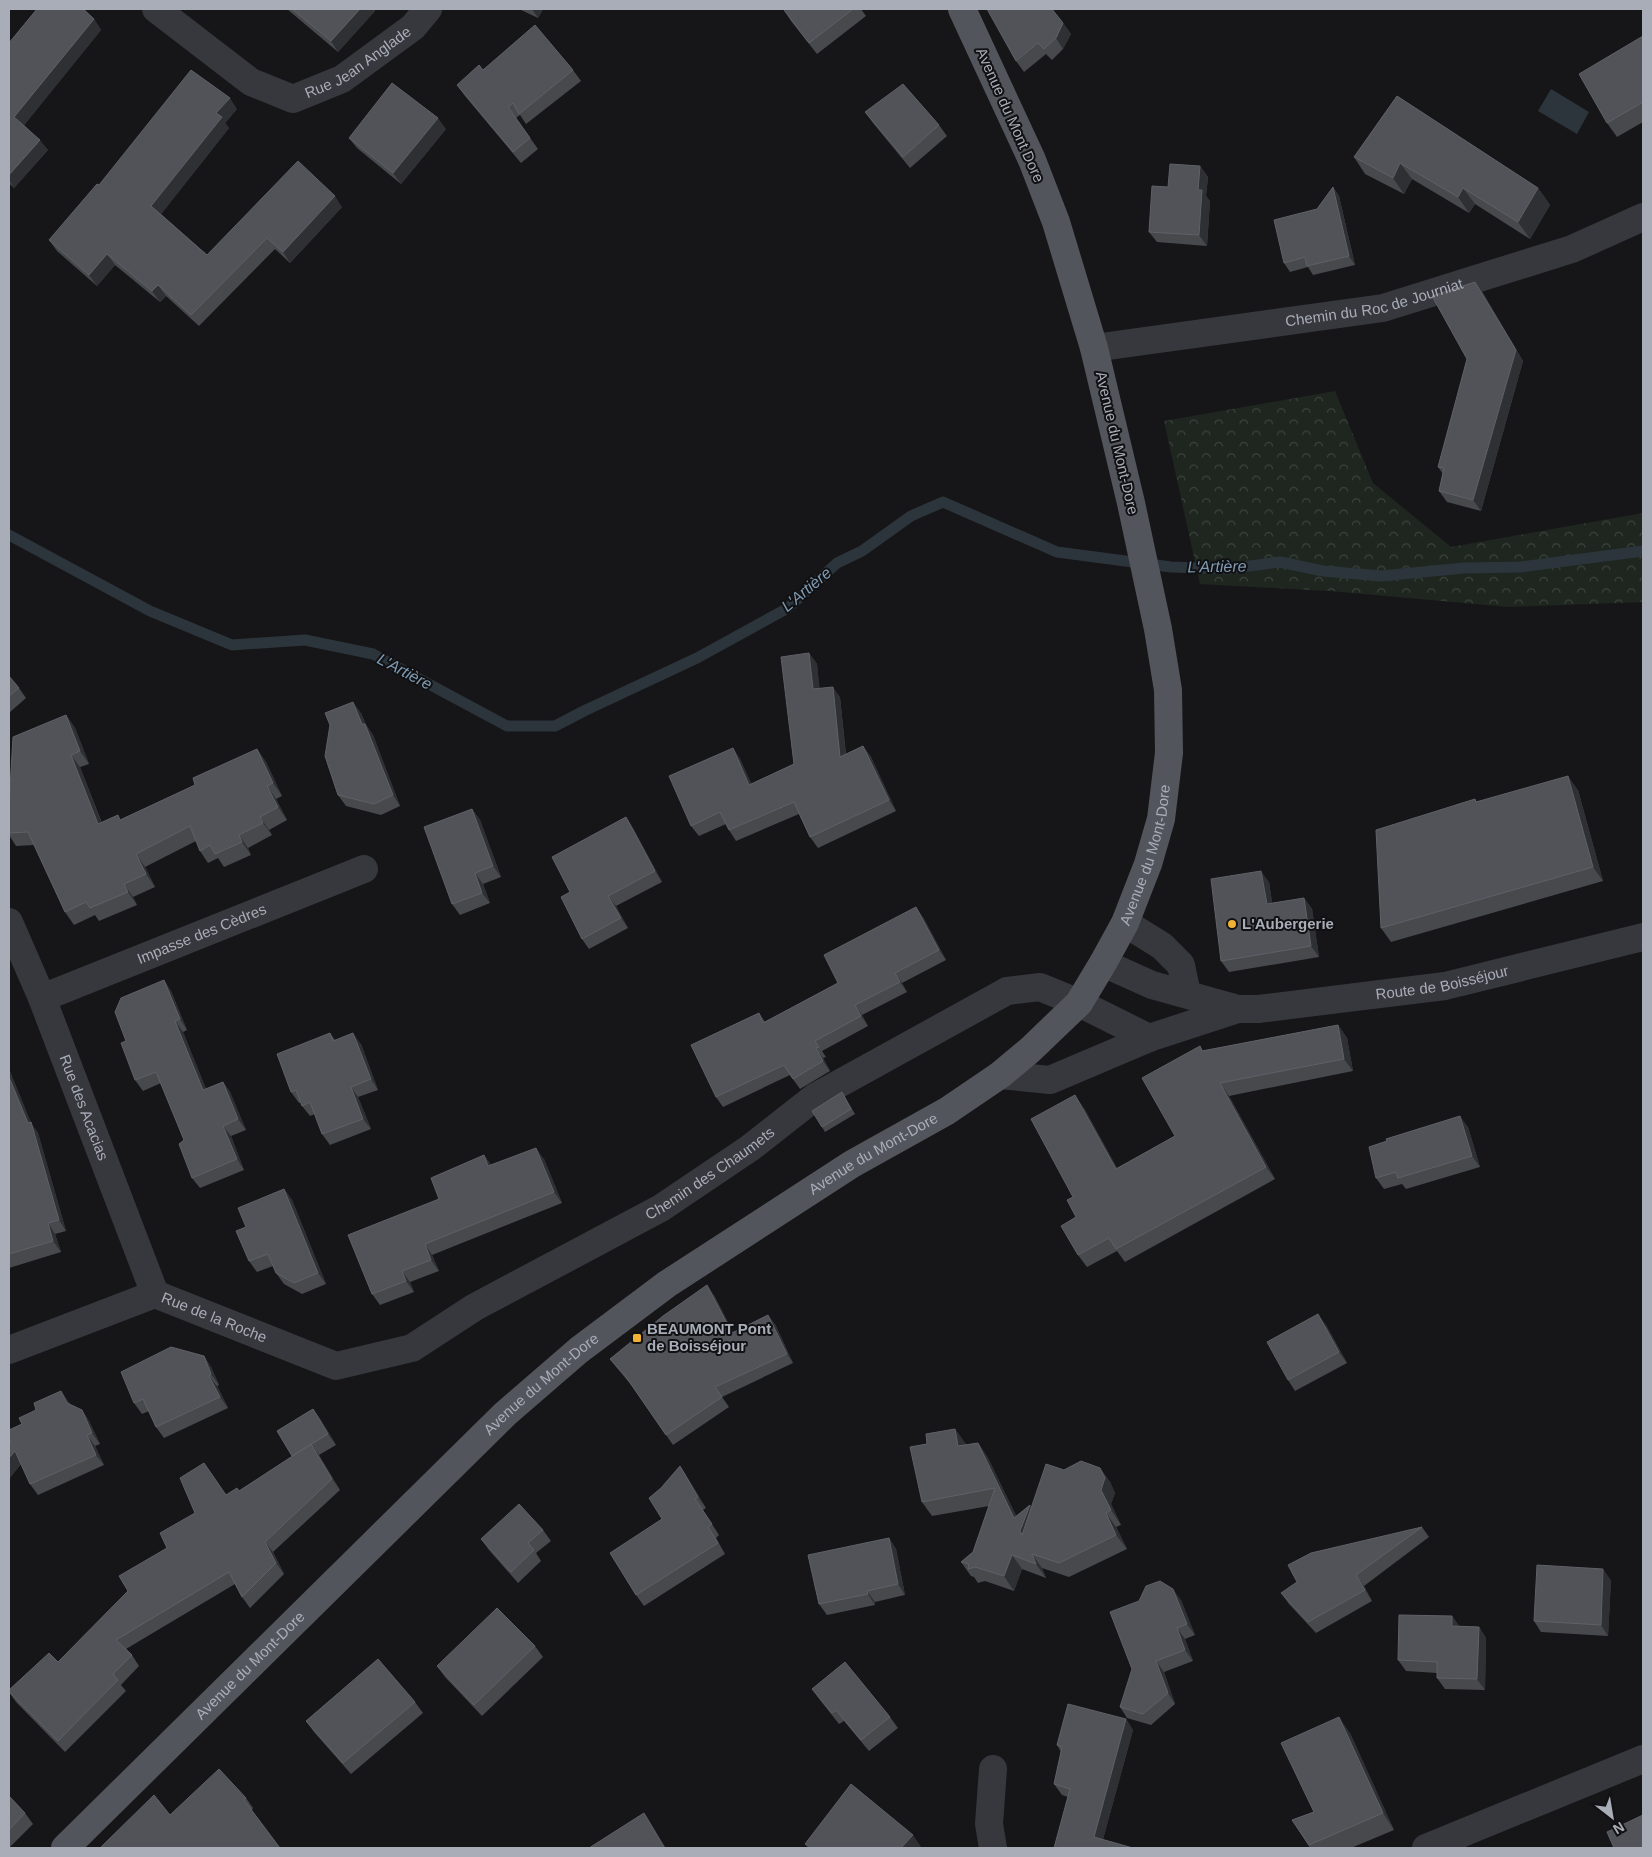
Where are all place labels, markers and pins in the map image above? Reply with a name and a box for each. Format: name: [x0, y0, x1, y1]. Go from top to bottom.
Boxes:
place label: L'Aubergerie: [1242, 915, 1334, 932]
marker: L'Aubergerie: [1226, 918, 1238, 930]
place label: BEAUMONT Pont de Boisséjour: [647, 1320, 771, 1354]
marker: BEAUMONT Pont de Boisséjour: [631, 1332, 643, 1344]

